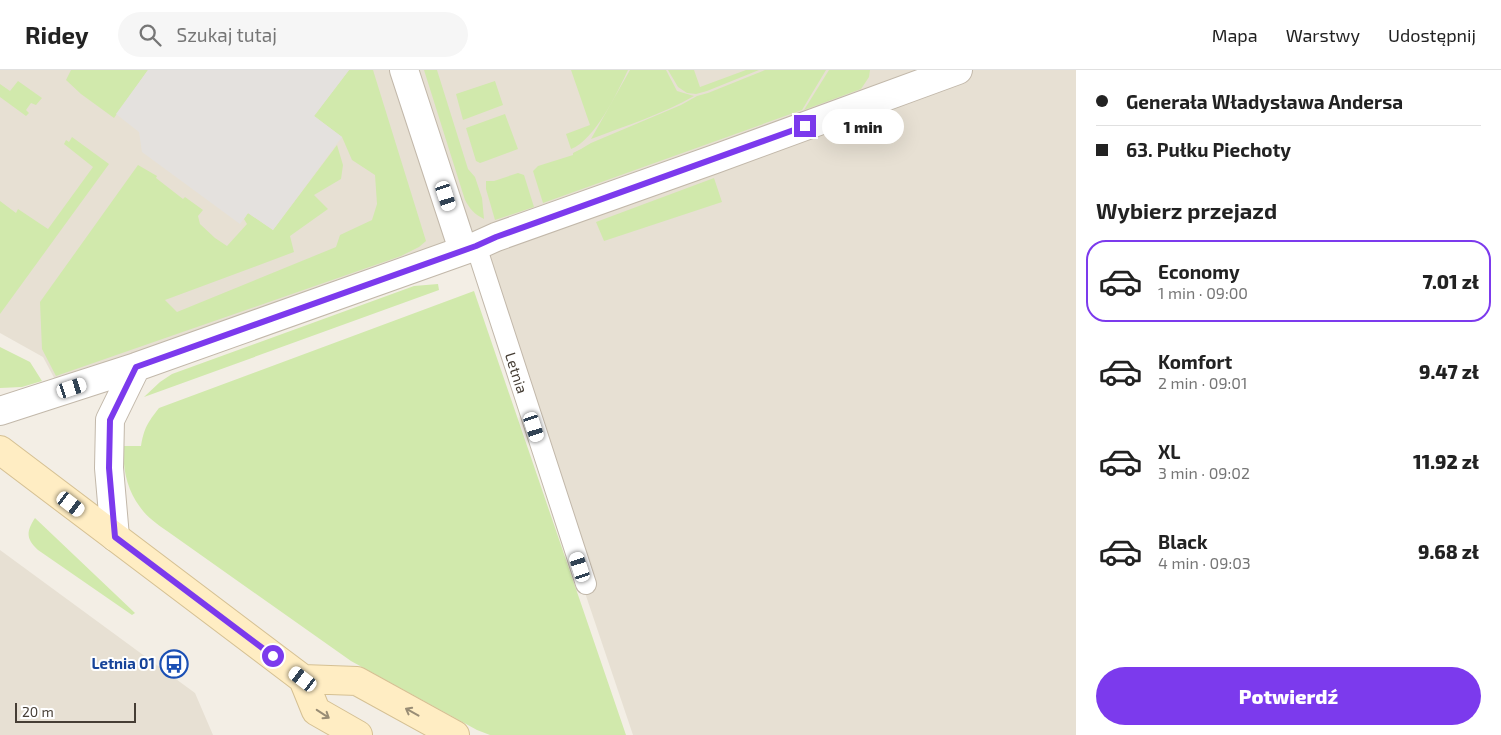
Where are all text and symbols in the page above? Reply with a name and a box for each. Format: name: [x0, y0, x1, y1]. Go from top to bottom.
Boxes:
search box: [118, 12, 468, 57]
text: Ridey: [25, 20, 88, 49]
icon: search: [136, 21, 164, 49]
text: Szukaj tutaj: [176, 23, 277, 46]
text: Mapa: [1212, 24, 1258, 46]
text: Warstwy: [1286, 24, 1360, 46]
text: Udostępnij: [1388, 24, 1476, 46]
text: Generała Władysława Andersa: [1126, 90, 1403, 113]
callout: 1 min: [822, 108, 905, 144]
route end: [794, 115, 816, 137]
text: 1 min: [843, 117, 883, 136]
text: 63. Pułku Piechoty: [1126, 138, 1291, 161]
car: [434, 179, 457, 213]
text: Wybierz przejazd: [1096, 197, 1277, 223]
icon: car: [1098, 259, 1143, 304]
text: Economy: [1158, 260, 1240, 283]
text: 7.01 zł: [1423, 270, 1479, 293]
text: 1 min · 09:00: [1158, 283, 1248, 302]
icon: car: [1098, 349, 1143, 394]
street label: Letnia: [502, 350, 532, 396]
text: Komfort: [1158, 350, 1232, 373]
text: 9.47 zł: [1419, 360, 1479, 383]
text: 2 min · 09:01: [1158, 373, 1247, 392]
car: [55, 376, 88, 400]
car: [522, 410, 545, 444]
icon: car: [1098, 439, 1143, 484]
text: XL: [1158, 440, 1180, 463]
text: 11.92 zł: [1413, 450, 1479, 473]
text: 3 min · 09:02: [1158, 463, 1250, 482]
car: [54, 489, 87, 519]
icon: car: [1098, 529, 1143, 574]
text: Black: [1158, 530, 1208, 553]
text: 9.68 zł: [1418, 540, 1479, 563]
car: [568, 550, 591, 584]
text: 4 min · 09:03: [1158, 553, 1251, 572]
route start: [262, 645, 284, 667]
bus stop icon: Letnia 01: [159, 649, 189, 679]
place label: Letnia 01: [91, 654, 155, 672]
car: [286, 664, 319, 694]
button: Potwierdź: [1096, 667, 1481, 725]
scale bar: [15, 700, 136, 723]
text: 20 m: [22, 703, 54, 720]
one-way arrow: [406, 706, 420, 716]
one-way arrow: [315, 709, 329, 719]

